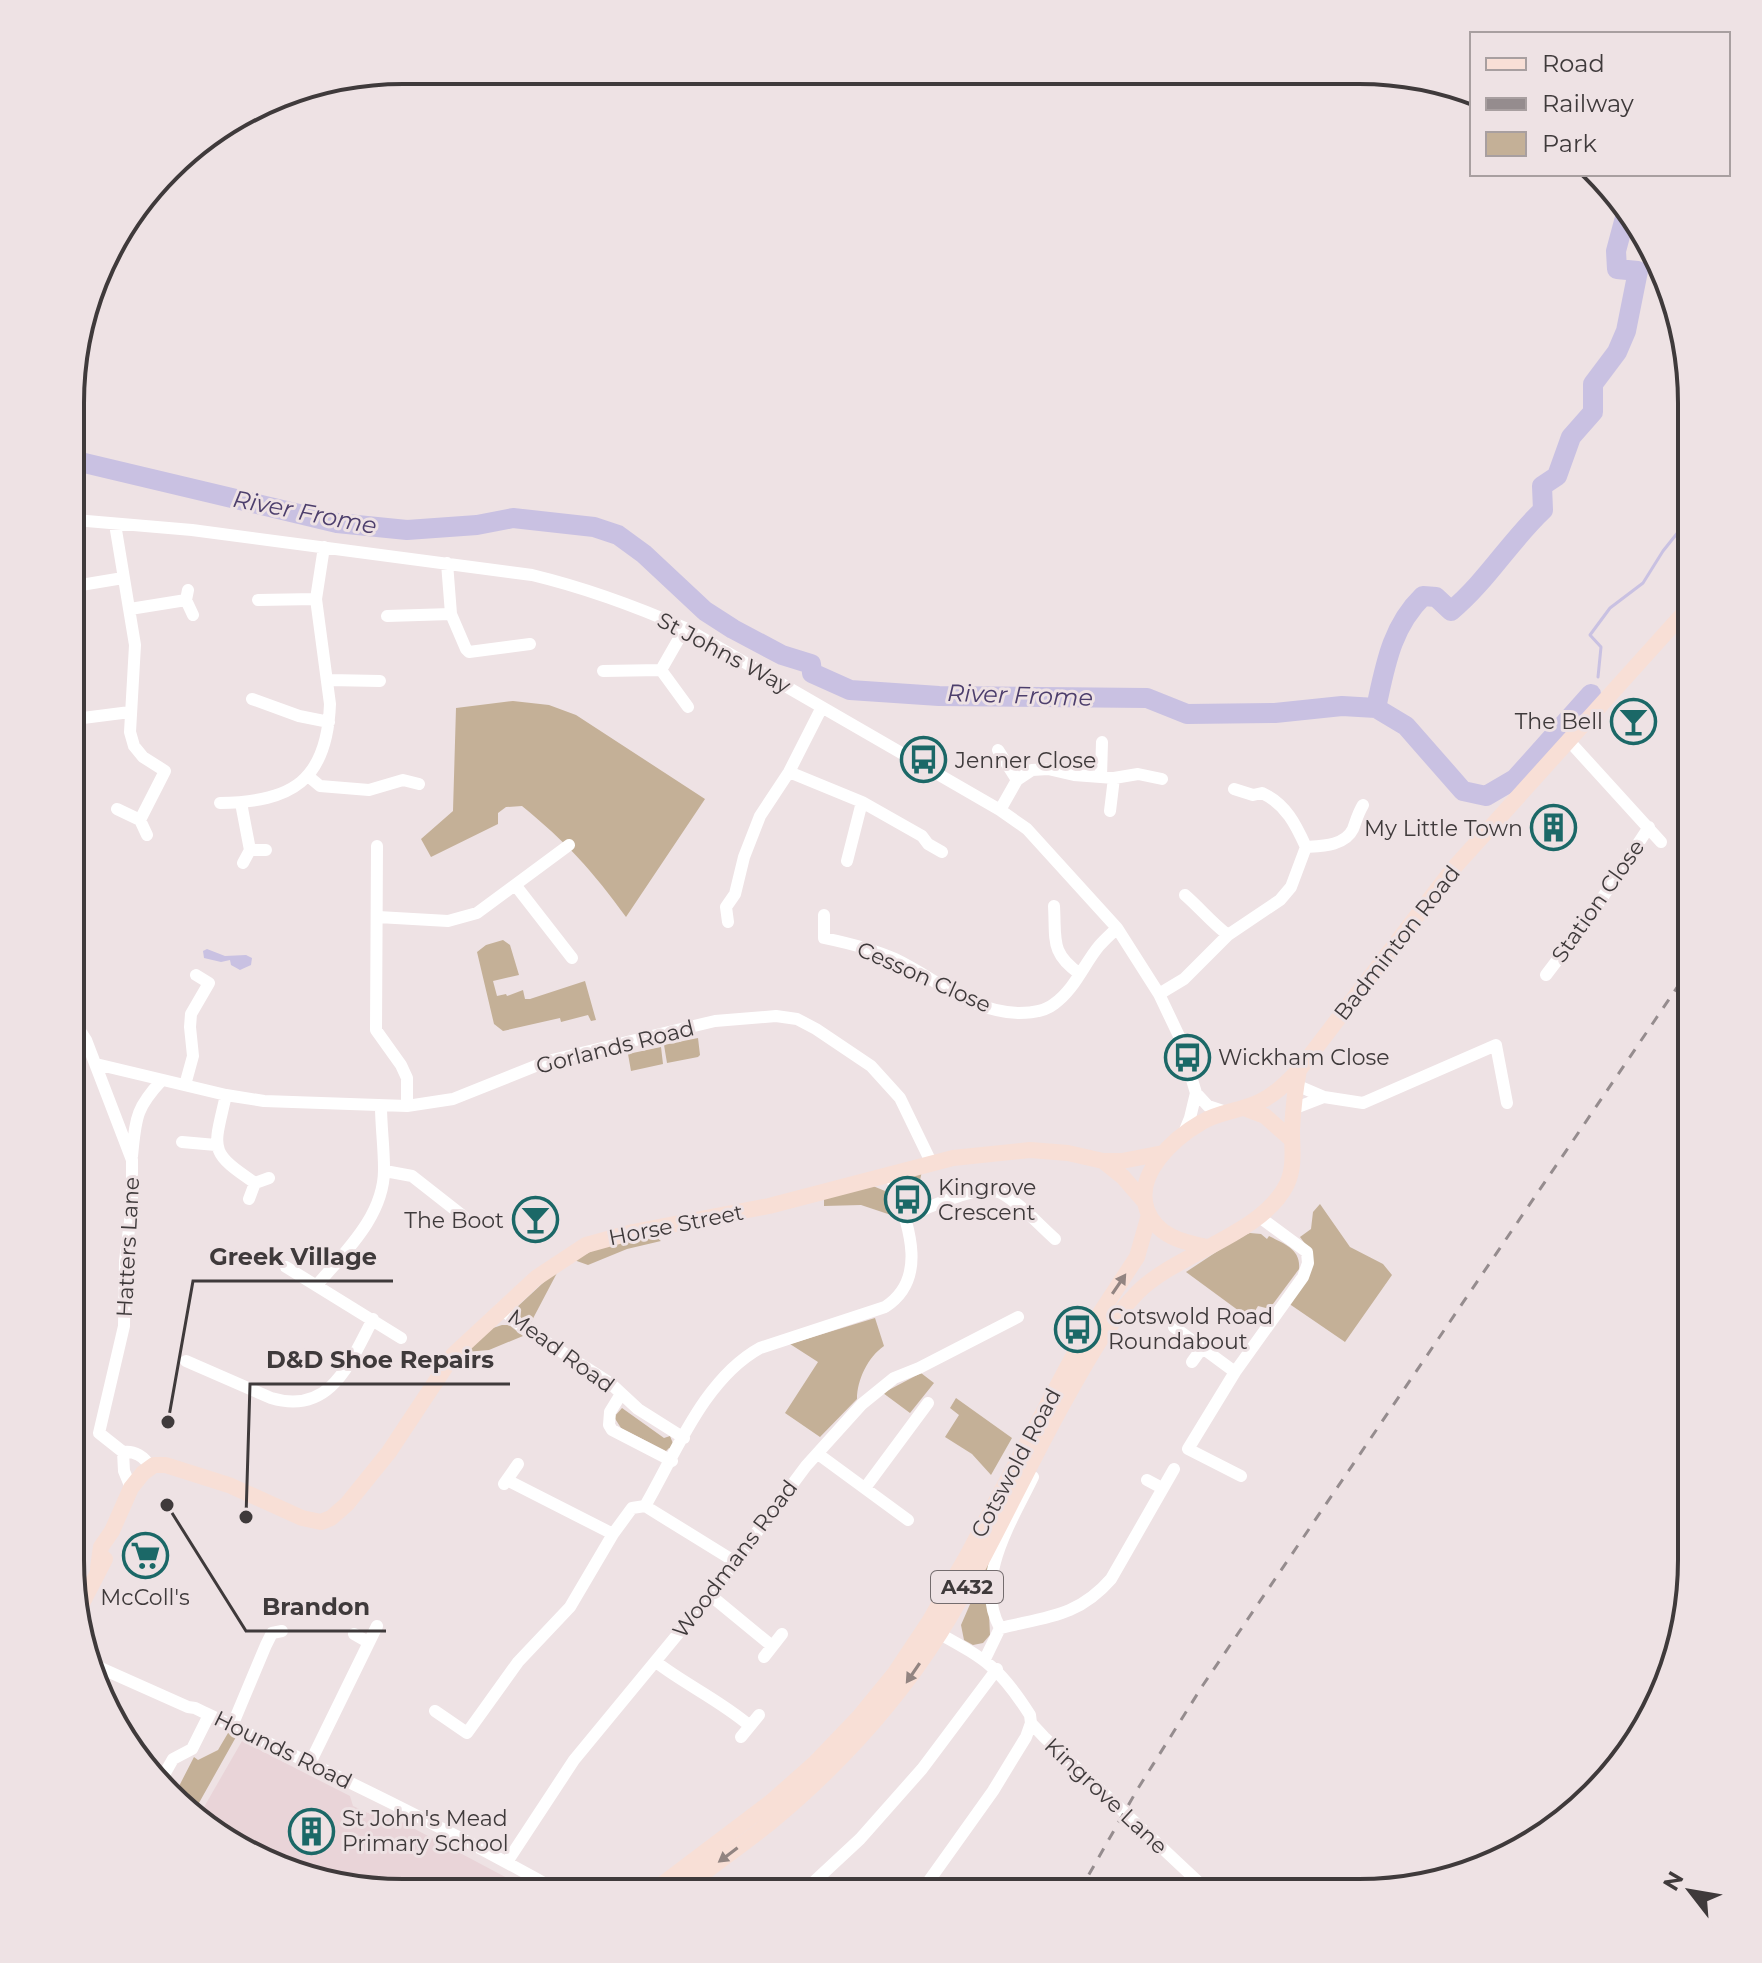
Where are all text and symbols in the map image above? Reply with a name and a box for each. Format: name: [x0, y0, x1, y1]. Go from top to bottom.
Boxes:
legend: [1470, 32, 1730, 176]
text: Road: [1542, 49, 1605, 78]
text: Railway: [1542, 89, 1634, 118]
text: Park: [1542, 129, 1597, 158]
water label: River Frome: [230, 484, 380, 540]
street label: St Johns Way: [653, 607, 795, 699]
water label: River Frome: [946, 678, 1094, 712]
bar icon: The Bell: [1610, 697, 1658, 745]
place label: The Bell: [1515, 708, 1603, 735]
bus stop icon: Jenner Close: [900, 736, 948, 784]
place label: Jenner Close: [954, 747, 1096, 774]
building icon: My Little Town: [1530, 804, 1578, 852]
place label: My Little Town: [1364, 815, 1523, 842]
street label: Station Close: [1546, 834, 1650, 968]
street label: Badminton Road: [1328, 860, 1466, 1026]
street label: Cesson Close: [853, 935, 995, 1019]
street label: Gorlands Road: [533, 1014, 697, 1080]
bus stop icon: Wickham Close: [1163, 1033, 1211, 1081]
place label: Wickham Close: [1218, 1044, 1390, 1071]
place label: Kingrove Crescent: [938, 1174, 1036, 1226]
street label: Hatters Lane: [111, 1176, 145, 1318]
bus stop icon: Kingrove Crescent: [883, 1176, 931, 1224]
bar icon: The Boot: [511, 1196, 559, 1244]
street label: Horse Street: [606, 1199, 746, 1251]
place label: The Boot: [404, 1207, 504, 1234]
callout: Greek Village: [193, 1233, 393, 1281]
text: Greek Village: [209, 1242, 377, 1271]
one-way arrow: [1111, 1273, 1126, 1294]
street label: Mead Road: [502, 1303, 620, 1399]
place label: Cotswold Road Roundabout: [1108, 1303, 1273, 1355]
bus stop icon: Cotswold Road Roundabout: [1053, 1305, 1101, 1353]
callout: D&D Shoe Repairs: [250, 1336, 510, 1384]
text: D&D Shoe Repairs: [266, 1345, 494, 1374]
street label: Cotswold Road: [965, 1384, 1067, 1542]
street label: Woodmans Road: [667, 1475, 803, 1643]
supermarket icon: McColl's: [121, 1532, 169, 1580]
road number: A432: [931, 1571, 1003, 1603]
callout: Brandon: [246, 1583, 386, 1631]
place label: McColl's: [100, 1584, 190, 1611]
text: Brandon: [262, 1592, 370, 1621]
one-way arrow: [906, 1663, 921, 1684]
street label: Hounds Road: [210, 1705, 356, 1795]
street label: Kingrove Lane: [1039, 1732, 1173, 1860]
place label: St John's Mead Primary School: [342, 1805, 509, 1857]
building icon: St John's Mead Primary School: [287, 1807, 335, 1855]
one-way arrow: [718, 1846, 738, 1862]
north arrow: [1650, 1851, 1730, 1931]
text: N: [1657, 1866, 1689, 1896]

